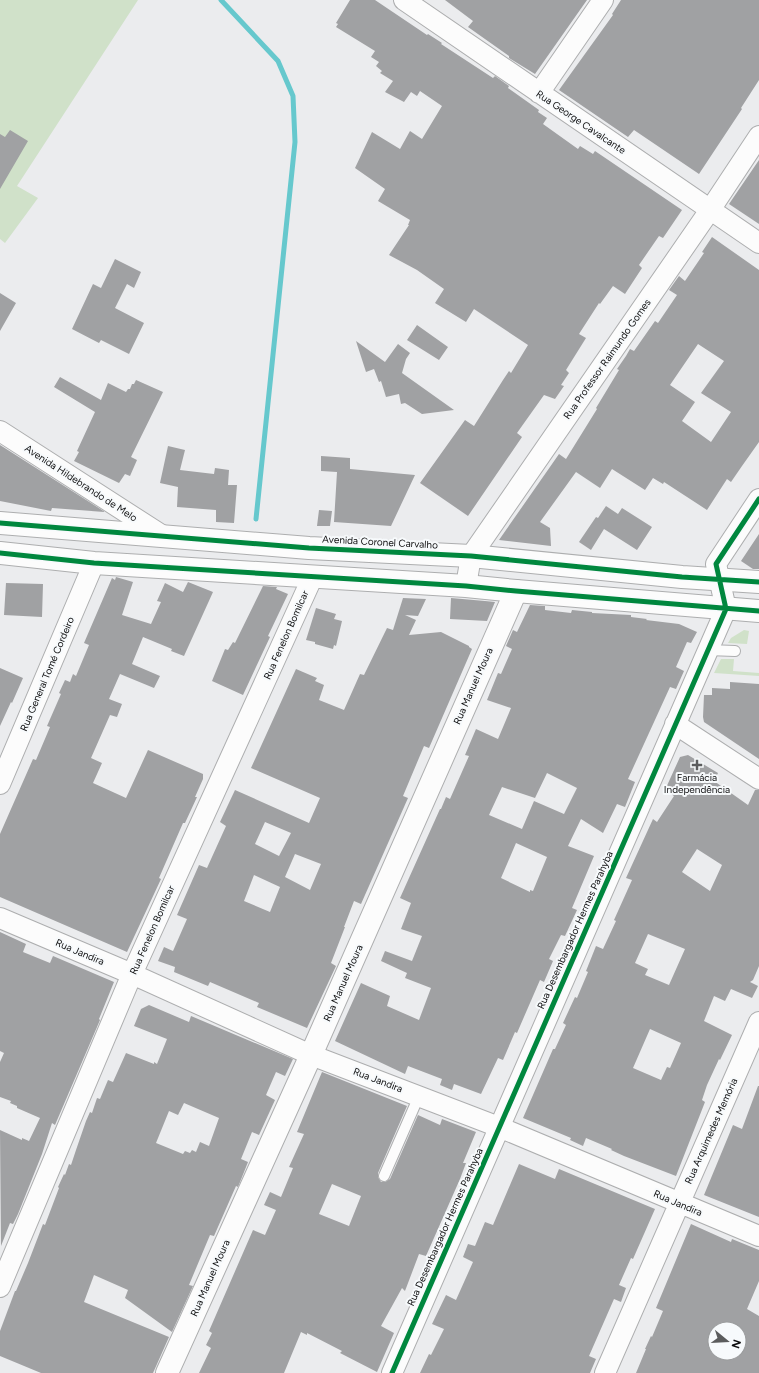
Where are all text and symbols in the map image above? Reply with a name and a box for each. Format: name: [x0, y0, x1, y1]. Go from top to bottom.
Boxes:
street label: Rua George Cavalcante: [534, 87, 629, 157]
street label: Rua Professor Raimundo Gomes: [560, 296, 654, 422]
street label: Avenida Hildebrando de Melo: [22, 442, 140, 524]
street label: Avenida Coronel Carvalho: [322, 532, 438, 552]
street label: Rua Fenelon Bomilcar: [261, 588, 312, 682]
street label: Rua General Tomé Cordeiro: [17, 615, 77, 733]
street label: Rua Manuel Moura: [450, 646, 496, 726]
marker: Farmácia Independência: [692, 760, 702, 770]
place label: Farmácia Independência: [664, 771, 730, 796]
street label: Rua Desembargador Hermes Parahyba: [534, 849, 616, 1011]
street label: Rua Fenelon Bomilcar: [127, 883, 178, 977]
street label: Rua Jandira: [54, 936, 106, 968]
street label: Rua Manuel Moura: [320, 943, 366, 1023]
street label: Rua Jandira: [351, 1065, 405, 1095]
street label: Rua Arquimedes Memória: [682, 1076, 740, 1186]
street label: Rua Desembargador Hermes Parahyba: [404, 1146, 486, 1308]
street label: Rua Jandira: [652, 1187, 704, 1219]
street label: Rua Manuel Moura: [187, 1238, 233, 1318]
north arrow: [707, 1321, 747, 1361]
text: N: [729, 1338, 744, 1350]

